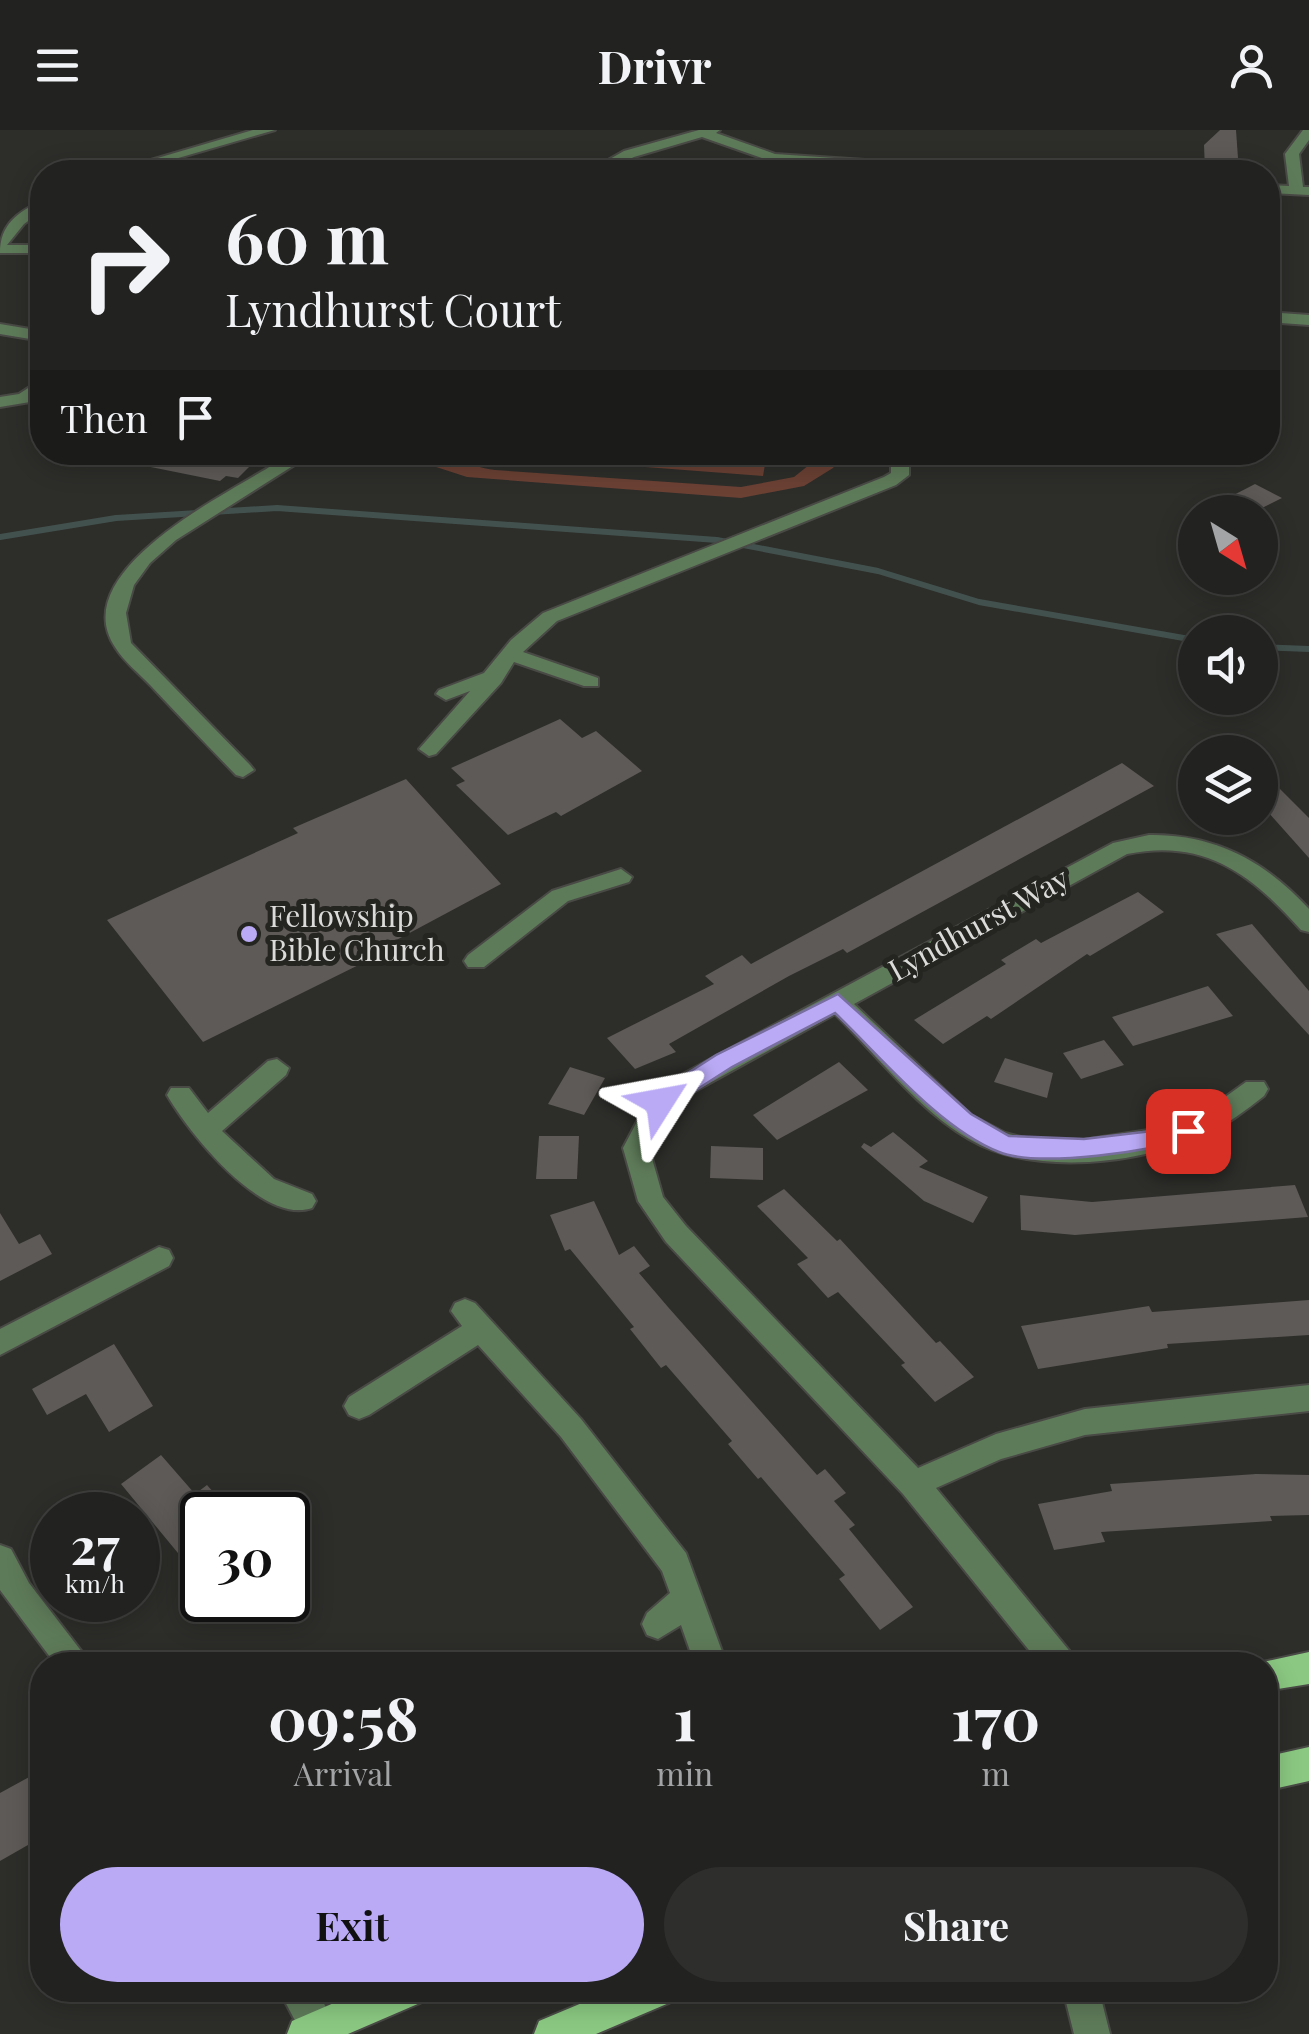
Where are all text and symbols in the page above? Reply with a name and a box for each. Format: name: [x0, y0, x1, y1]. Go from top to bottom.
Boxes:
text: Drivr: [598, 35, 711, 95]
icon: menu: [30, 38, 85, 93]
icon: person: [1224, 38, 1279, 93]
text: 60 m: [225, 188, 389, 282]
icon: right: [60, 200, 190, 330]
text: Lyndhurst Court: [225, 278, 561, 338]
icon: arrive: [168, 390, 223, 445]
text: Then: [60, 392, 148, 443]
north arrow: [1178, 495, 1278, 595]
map controls: [1178, 495, 1278, 835]
button: sound: [1178, 615, 1278, 715]
button: layers: [1178, 735, 1278, 835]
street label: Lyndhurst Way: [881, 857, 1075, 989]
place label: Fellowship Bible Church: [269, 895, 445, 969]
marker: Fellowship Bible Church: [238, 923, 260, 945]
position arrow: [608, 1050, 712, 1154]
pin: [1146, 1089, 1231, 1174]
icon: arrive: [1161, 1104, 1216, 1159]
speed limit sign: 30: [180, 1492, 310, 1622]
text: 27: [71, 1511, 119, 1578]
text: km/h: [65, 1566, 125, 1599]
text: 09:58: [268, 1676, 418, 1756]
text: 1: [673, 1676, 696, 1756]
text: 170: [951, 1676, 1040, 1756]
text: Arrival: [294, 1751, 392, 1794]
text: min: [656, 1751, 713, 1794]
text: m: [981, 1751, 1010, 1794]
button: Exit: [60, 1867, 644, 1982]
button: Share: [664, 1867, 1248, 1982]

